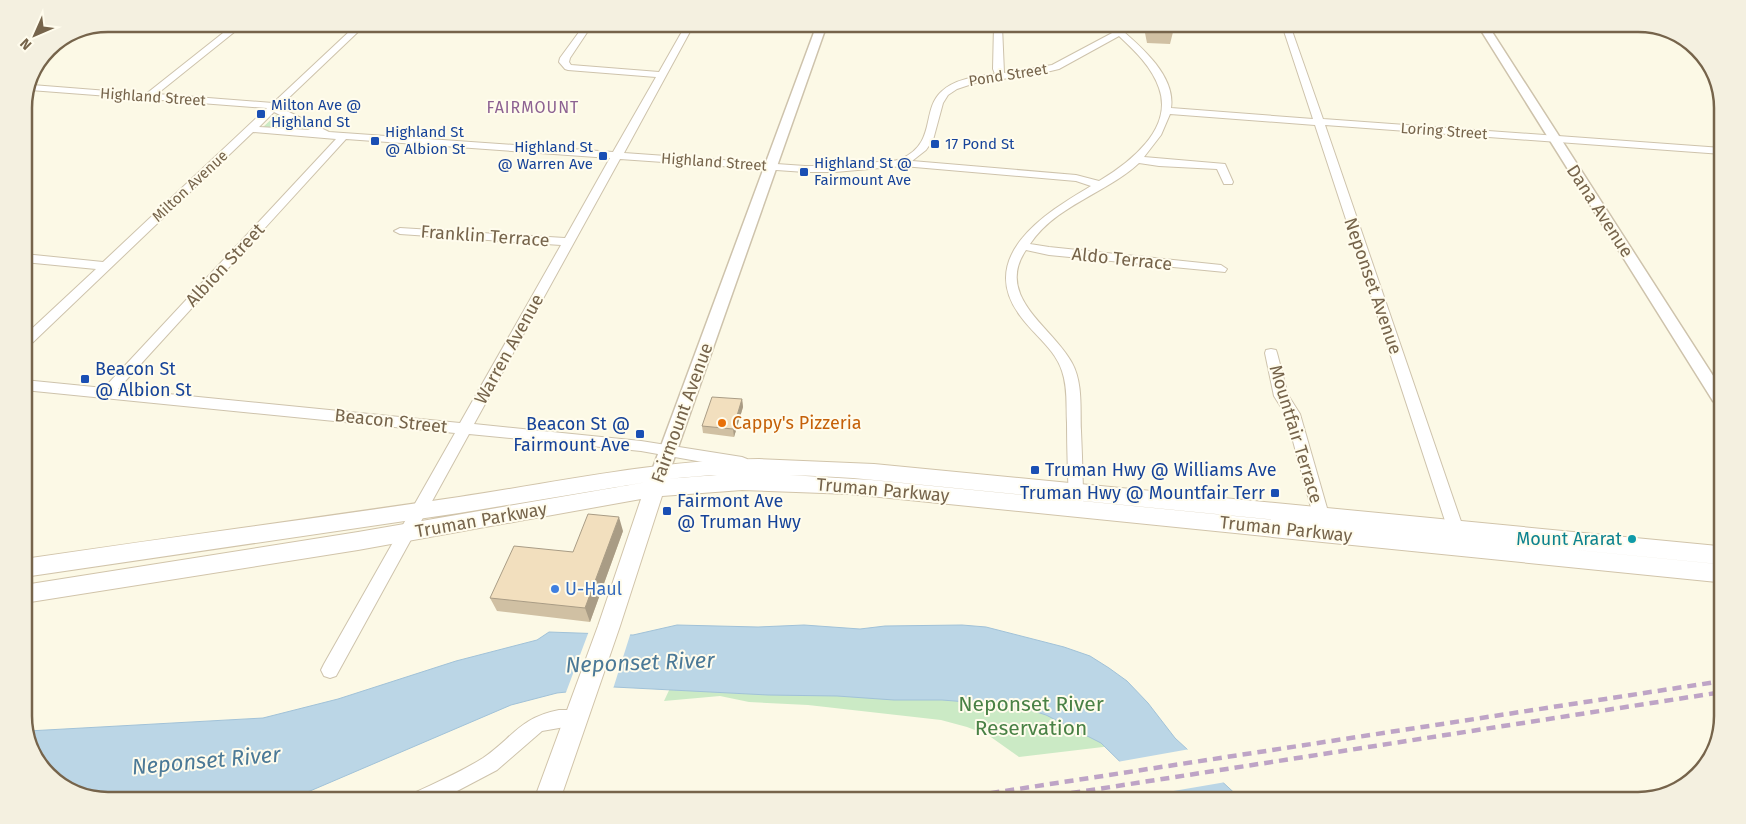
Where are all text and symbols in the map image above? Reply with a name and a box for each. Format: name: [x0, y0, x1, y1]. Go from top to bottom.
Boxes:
north arrow: [10, 10, 60, 60]
text: N: [17, 35, 35, 53]
street label: Pond Street: [967, 60, 1049, 90]
street label: Highland Street: [100, 84, 207, 110]
place label: Milton Ave @ Highland St: [271, 96, 361, 131]
district label: FAIRMOUNT: [487, 98, 579, 117]
marker: Milton Ave @ Highland St: [255, 108, 267, 120]
street label: Loring Street: [1400, 119, 1489, 143]
place label: Highland St @ Albion St: [385, 123, 466, 158]
marker: Highland St @ Albion St: [369, 135, 381, 147]
place label: 17 Pond St: [945, 135, 1015, 153]
place label: Highland St @ Warren Ave: [497, 138, 594, 173]
marker: 17 Pond St: [929, 138, 941, 150]
street label: Milton Avenue: [148, 146, 232, 226]
street label: Highland Street: [661, 149, 768, 175]
marker: Highland St @ Warren Ave: [597, 150, 609, 162]
place label: Highland St @ Fairmount Ave: [814, 154, 912, 189]
street label: Dana Avenue: [1562, 161, 1638, 261]
marker: Highland St @ Fairmount Ave: [798, 166, 810, 178]
street label: Neponset Avenue: [1339, 215, 1407, 357]
street label: Albion Street: [181, 218, 270, 311]
street label: Franklin Terrace: [420, 221, 550, 251]
street label: Aldo Terrace: [1071, 243, 1173, 275]
street label: Warren Avenue: [470, 290, 548, 408]
street label: Fairmount Avenue: [646, 340, 718, 486]
place label: Beacon St @ Albion St: [95, 358, 192, 401]
street label: Mountfair Terrace: [1265, 362, 1327, 506]
marker: Beacon St @ Albion St: [79, 373, 91, 385]
street label: Beacon Street: [334, 404, 449, 438]
place label: Cappy's Pizzeria: [732, 412, 862, 434]
place label: Beacon St @ Fairmount Ave: [513, 413, 630, 456]
marker: Cappy's Pizzeria: [716, 417, 728, 429]
marker: Beacon St @ Fairmount Ave: [634, 428, 646, 440]
place label: Truman Hwy @ Williams Ave: [1045, 459, 1277, 481]
marker: Truman Hwy @ Williams Ave: [1029, 464, 1041, 476]
street label: Truman Parkway: [816, 473, 950, 507]
place label: Truman Hwy @ Mountfair Terr: [1020, 482, 1265, 504]
marker: Truman Hwy @ Mountfair Terr: [1269, 487, 1281, 499]
place label: Fairmont Ave @ Truman Hwy: [677, 490, 801, 533]
street label: Truman Parkway: [413, 498, 549, 542]
marker: Fairmont Ave @ Truman Hwy: [661, 505, 673, 517]
street label: Truman Parkway: [1219, 511, 1354, 547]
place label: Mount Ararat: [1516, 528, 1622, 550]
marker: Mount Ararat: [1626, 533, 1638, 545]
place label: U-Haul: [565, 578, 622, 600]
marker: U-Haul: [549, 583, 561, 595]
water label: Neponset River: [565, 646, 716, 679]
park label: Neponset River Reservation: [958, 691, 1104, 741]
water label: Neponset River: [131, 740, 282, 780]

